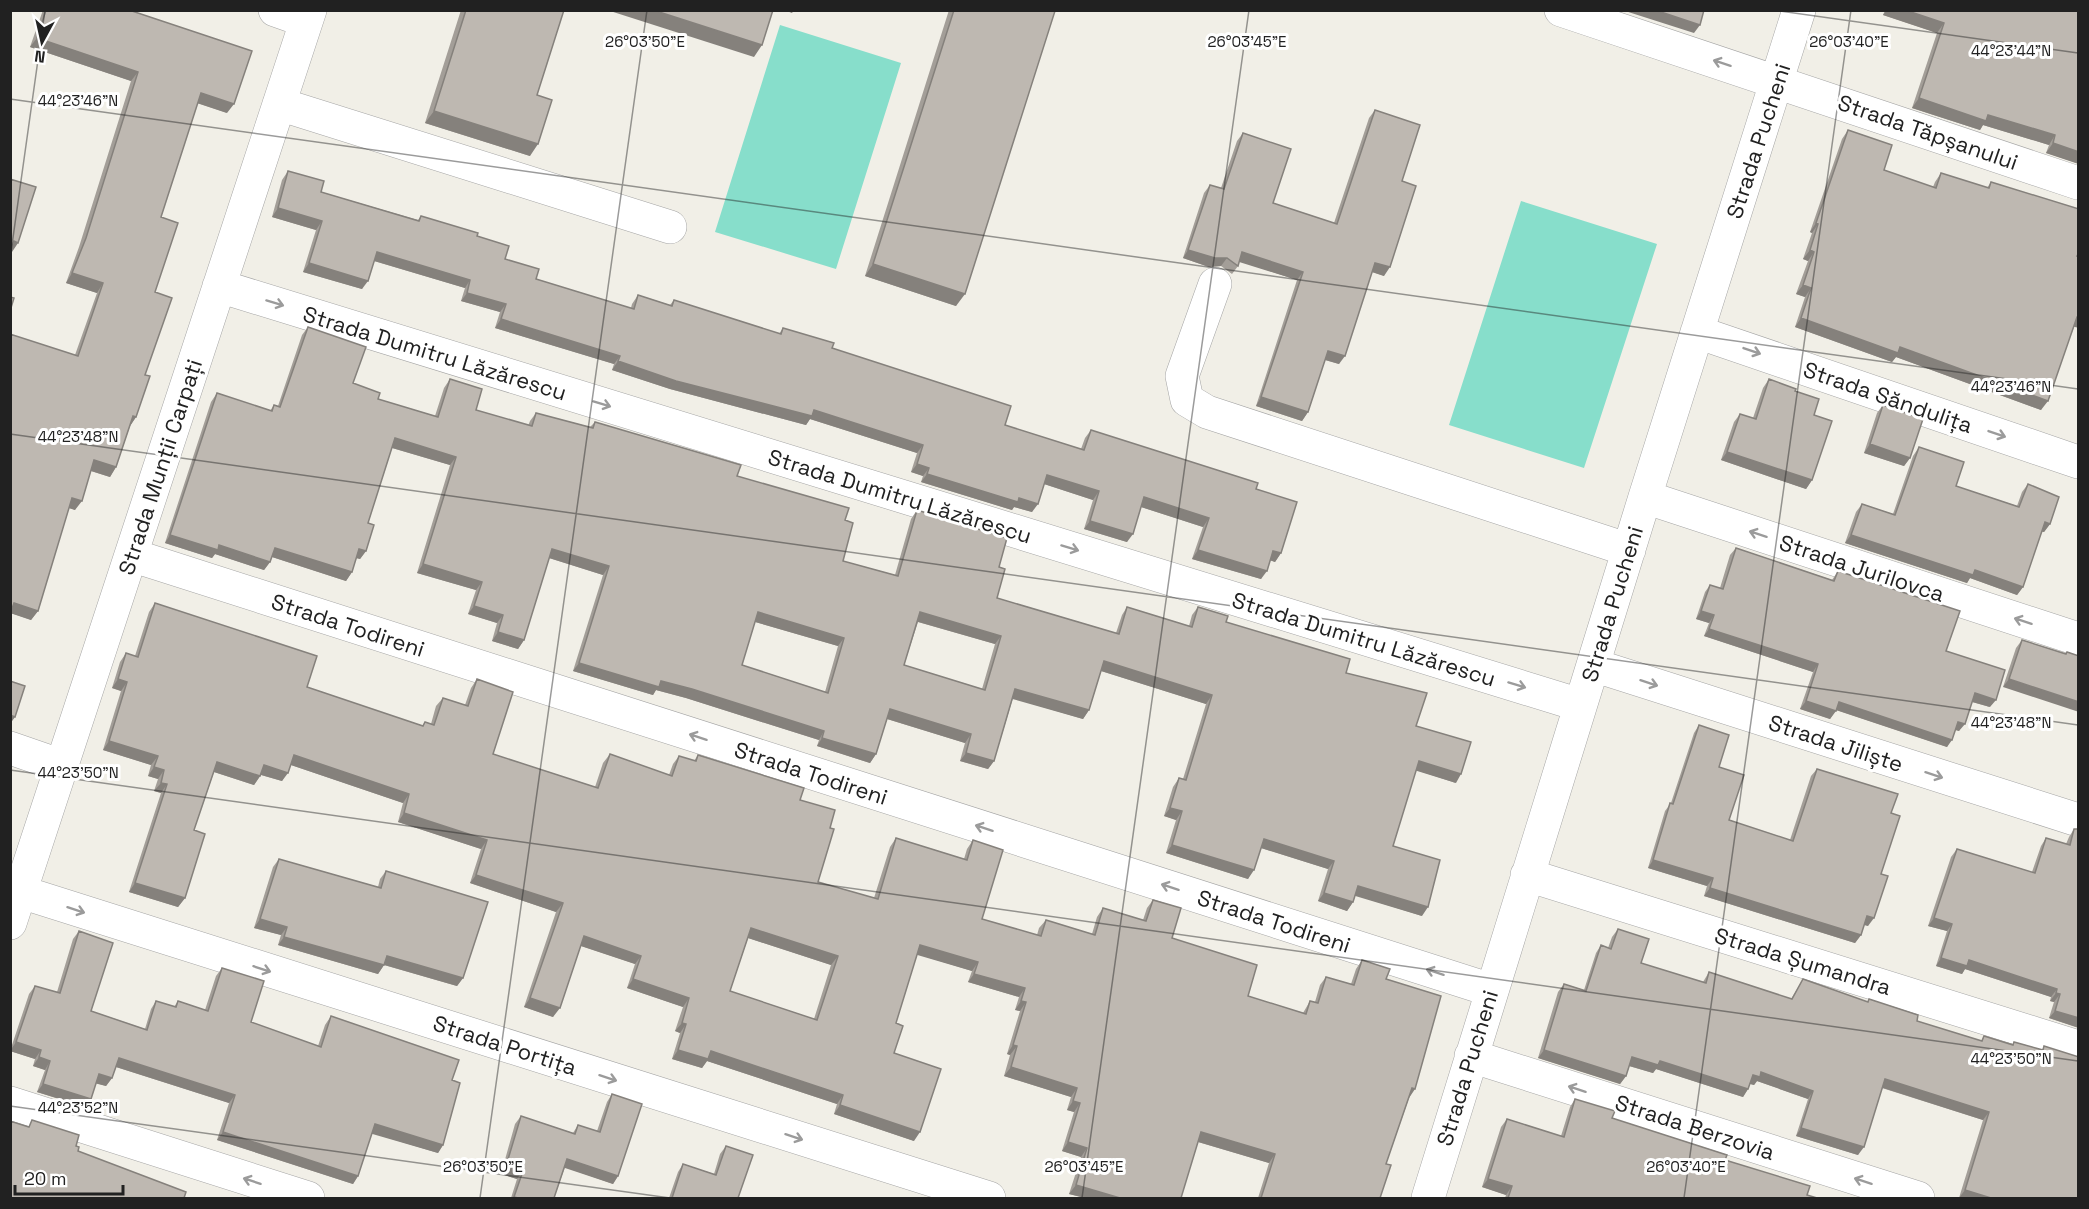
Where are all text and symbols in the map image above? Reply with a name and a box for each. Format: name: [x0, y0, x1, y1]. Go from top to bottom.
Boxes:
north arrow: [12, 12, 72, 72]
text: 26°03'50"E: [605, 32, 685, 51]
text: 26°03'45"E: [1208, 32, 1286, 51]
text: 26°03'40"E: [1809, 32, 1889, 51]
text: 44°23'44"N: [1971, 41, 2051, 60]
text: N: [33, 45, 47, 68]
one-way arrow: [1713, 57, 1732, 68]
street label: Strada Pucheni: [1720, 60, 1796, 222]
street label: Strada Tăpșanului: [1834, 88, 2022, 176]
text: 44°23'46"N: [38, 91, 118, 110]
one-way arrow: [265, 298, 284, 309]
street label: Strada Dumitru Lăzărescu: [300, 300, 570, 406]
one-way arrow: [1742, 346, 1761, 357]
street label: Strada Săndulița: [1800, 355, 1977, 439]
street label: Strada Munții Carpați: [112, 356, 208, 578]
text: 44°23'46"N: [1971, 377, 2051, 396]
one-way arrow: [592, 399, 611, 410]
text: 44°23'48"N: [38, 427, 118, 446]
one-way arrow: [1987, 429, 2006, 440]
street label: Strada Dumitru Lăzărescu: [765, 443, 1035, 549]
street label: Strada Pucheni: [1575, 523, 1649, 685]
one-way arrow: [1749, 528, 1768, 539]
street label: Strada Jurilovca: [1776, 528, 1948, 608]
one-way arrow: [1060, 543, 1079, 554]
street label: Strada Dumitru Lăzărescu: [1229, 586, 1499, 692]
street label: Strada Todireni: [268, 587, 428, 663]
one-way arrow: [2014, 615, 2033, 626]
one-way arrow: [1639, 679, 1658, 690]
one-way arrow: [1507, 681, 1526, 692]
street label: Strada Jiliște: [1765, 708, 1907, 778]
text: 44°23'48"N: [1971, 713, 2051, 732]
one-way arrow: [689, 730, 708, 741]
street label: Strada Todireni: [731, 735, 891, 811]
text: 44°23'50"N: [37, 763, 119, 782]
one-way arrow: [1924, 770, 1943, 781]
one-way arrow: [975, 822, 994, 833]
one-way arrow: [1161, 881, 1180, 892]
street label: Strada Todireni: [1194, 883, 1354, 959]
one-way arrow: [66, 905, 85, 916]
street label: Strada Șumandra: [1711, 921, 1895, 1001]
one-way arrow: [252, 964, 271, 975]
one-way arrow: [1426, 966, 1445, 977]
street label: Strada Pucheni: [1430, 987, 1504, 1149]
street label: Strada Portița: [430, 1009, 581, 1081]
text: 44°23'50"N: [1970, 1049, 2052, 1068]
one-way arrow: [598, 1073, 617, 1084]
one-way arrow: [1568, 1083, 1587, 1094]
street label: Strada Berzovia: [1612, 1088, 1779, 1166]
text: 44°23'52"N: [38, 1098, 118, 1117]
one-way arrow: [784, 1132, 803, 1143]
text: 26°03'50"E: [443, 1157, 523, 1176]
text: 26°03'45"E: [1045, 1157, 1123, 1176]
text: 26°03'40"E: [1646, 1157, 1726, 1176]
scale bar: [15, 1158, 123, 1196]
text: 20 m: [24, 1167, 67, 1190]
one-way arrow: [243, 1174, 262, 1185]
one-way arrow: [1854, 1175, 1873, 1186]

